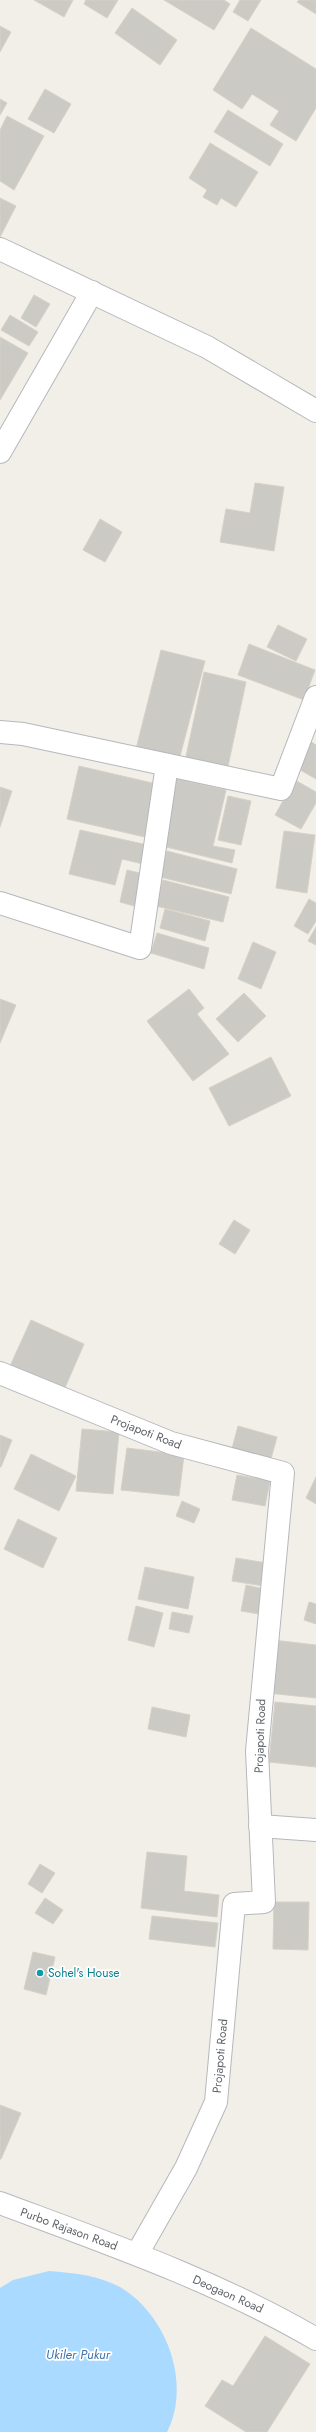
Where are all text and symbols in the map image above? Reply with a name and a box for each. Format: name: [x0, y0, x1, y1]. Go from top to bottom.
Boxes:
street label: Projapoti Road: [108, 1410, 184, 1454]
street label: Projapoti Road: [250, 1698, 270, 1774]
place label: Sohel's House: [48, 1964, 119, 1982]
marker: Sohel's House: [35, 1968, 45, 1978]
street label: Projapoti Road: [208, 2018, 232, 2094]
street label: Purbo Rajason Road: [18, 2203, 120, 2255]
street label: Deogaon Road: [190, 2270, 266, 2318]
water label: Ukiler Pukur: [46, 2345, 111, 2364]

